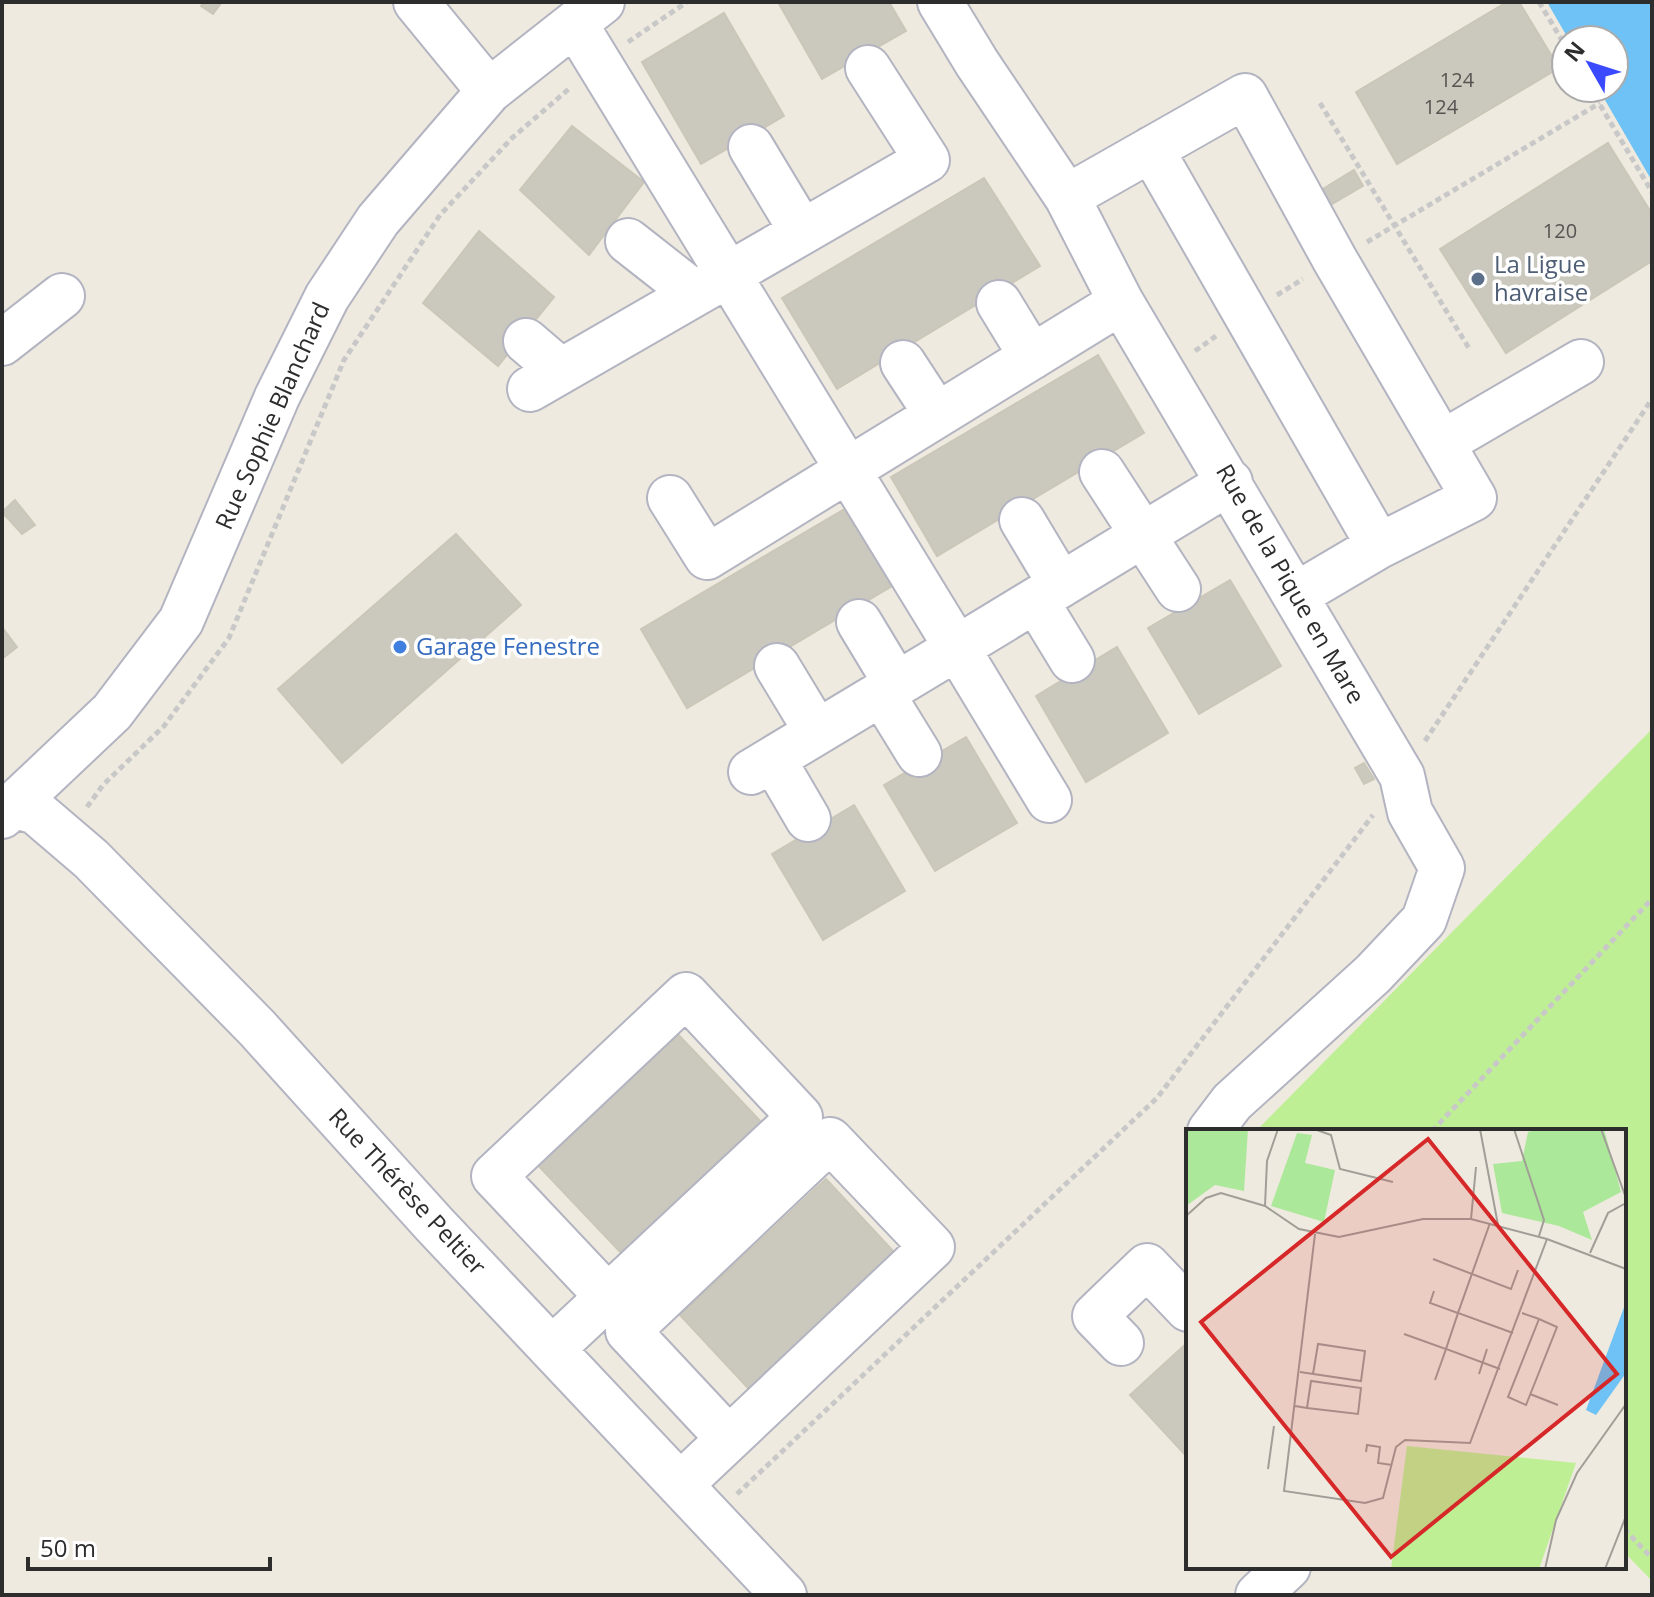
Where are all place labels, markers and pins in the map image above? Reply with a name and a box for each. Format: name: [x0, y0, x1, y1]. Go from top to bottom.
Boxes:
place label: La Ligue havraise: [1494, 247, 1588, 308]
marker: La Ligue havraise: [1469, 270, 1487, 288]
place label: Garage Fenestre: [416, 629, 600, 662]
marker: Garage Fenestre: [391, 638, 409, 656]

